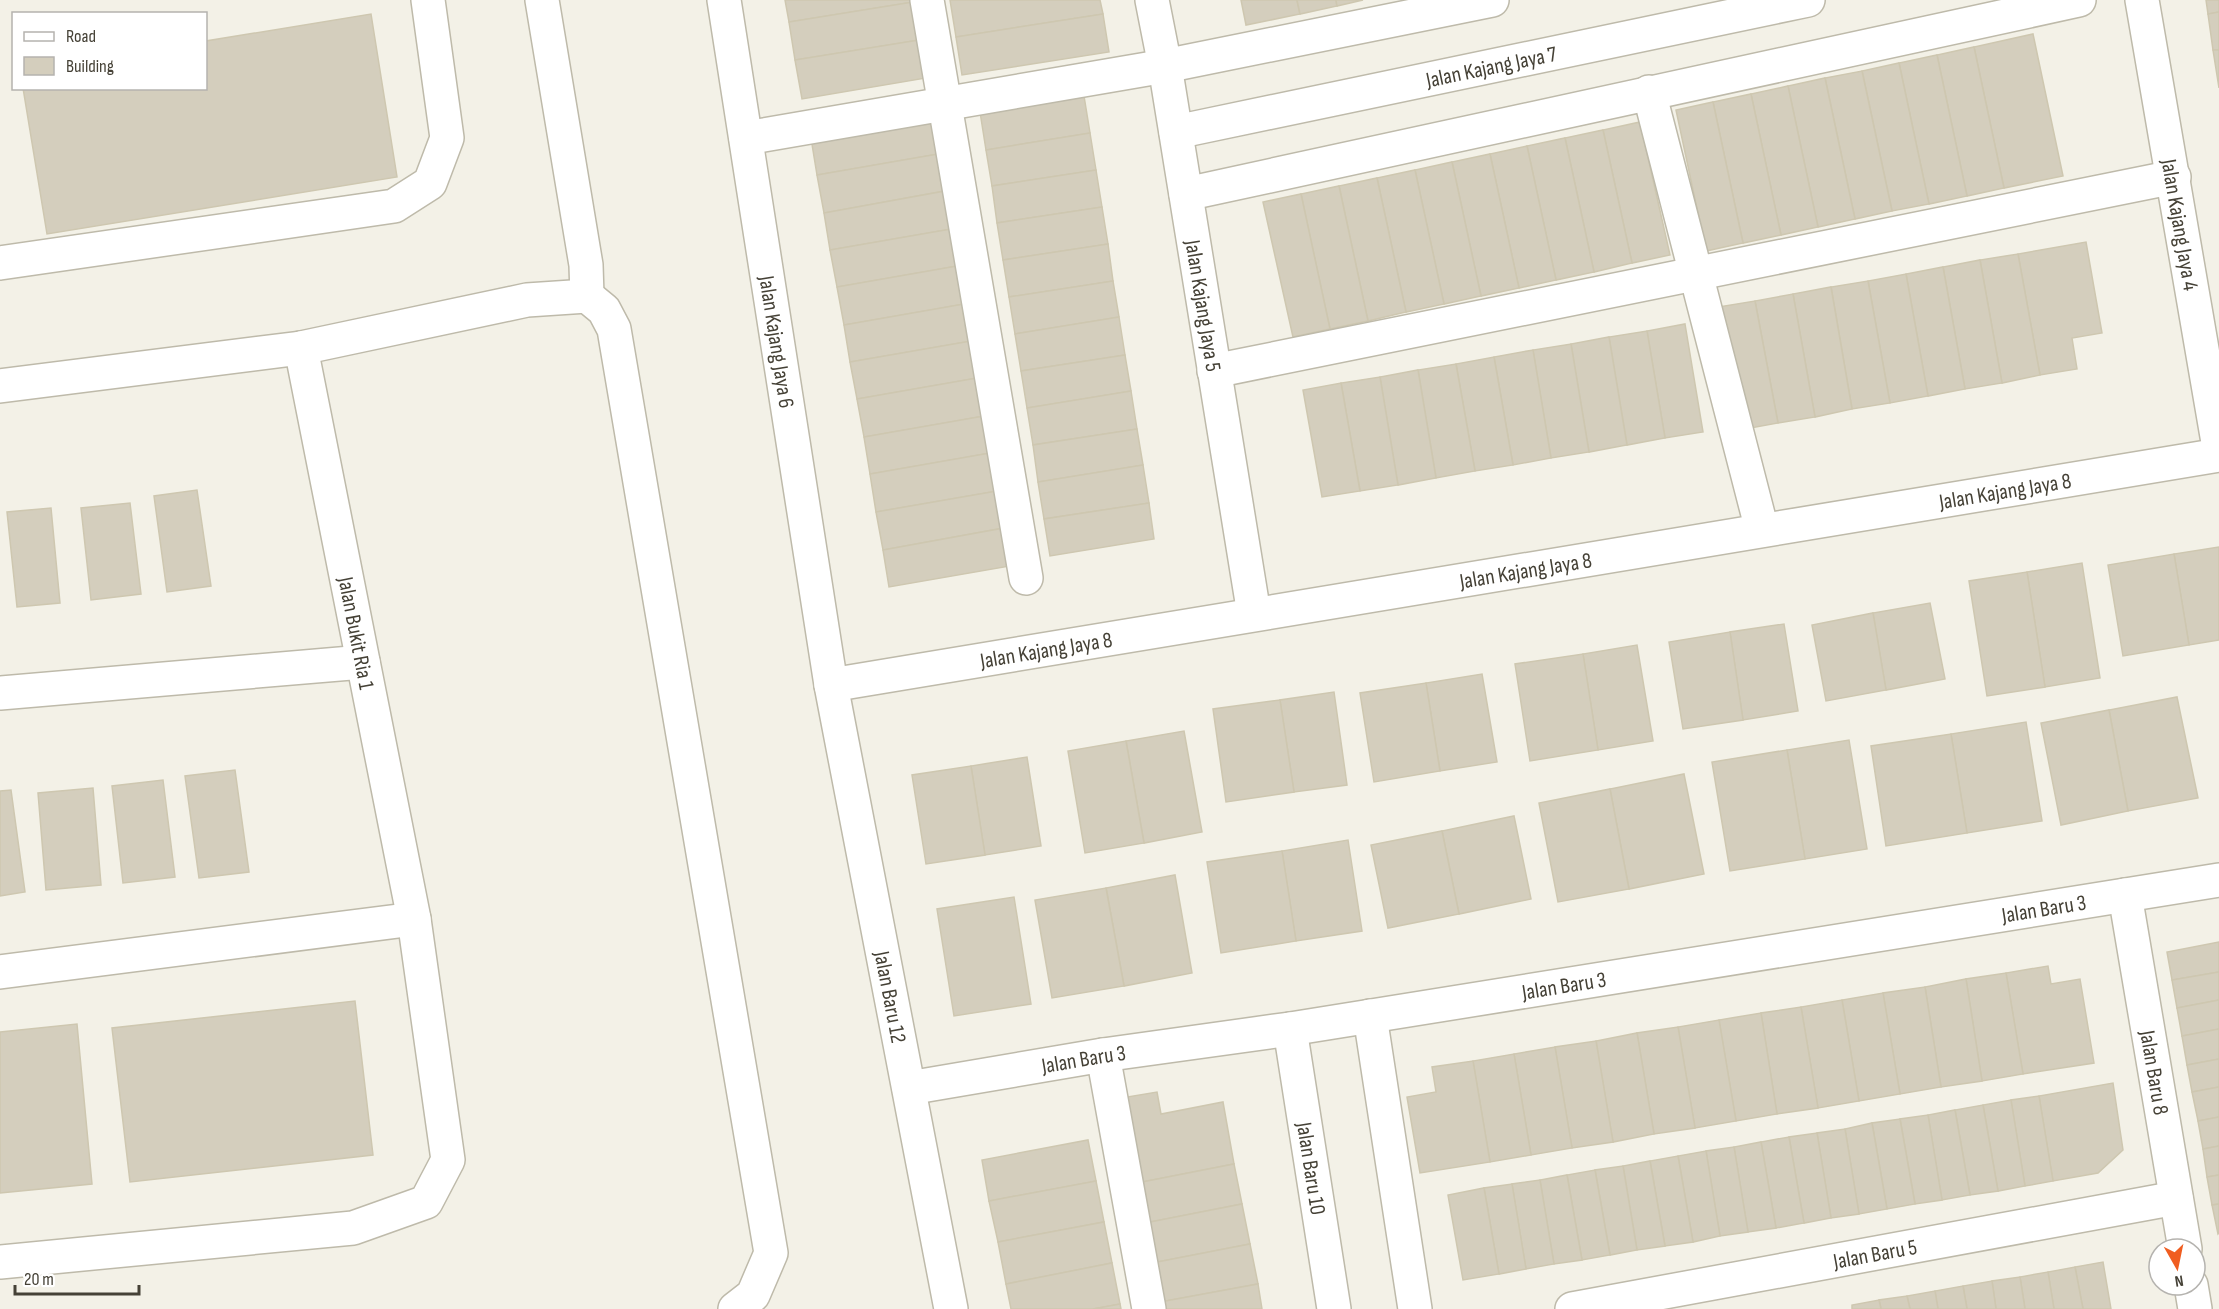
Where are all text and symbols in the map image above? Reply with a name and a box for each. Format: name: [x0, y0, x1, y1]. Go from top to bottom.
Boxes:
legend: [12, 12, 207, 90]
text: Road: [66, 26, 96, 47]
street label: Jalan Kajang Jaya 7: [1423, 41, 1559, 95]
text: Building: [66, 56, 114, 77]
street label: Jalan Kajang Jaya 4: [2154, 156, 2204, 293]
street label: Jalan Kajang Jaya 5: [1178, 237, 1226, 374]
street label: Jalan Kajang Jaya 6: [752, 273, 800, 410]
street label: Jalan Kajang Jaya 8: [1936, 468, 2073, 516]
street label: Jalan Kajang Jaya 8: [1457, 547, 1594, 596]
street label: Jalan Bukit Ria 1: [331, 574, 380, 692]
street label: Jalan Kajang Jaya 8: [977, 627, 1114, 675]
street label: Jalan Baru 3: [1999, 890, 2088, 930]
street label: Jalan Baru 12: [867, 948, 912, 1045]
street label: Jalan Baru 3: [1519, 966, 1608, 1007]
street label: Jalan Baru 8: [2133, 1027, 2174, 1117]
street label: Jalan Baru 3: [1039, 1040, 1128, 1080]
street label: Jalan Baru 10: [1290, 1119, 1331, 1217]
street label: Jalan Baru 5: [1830, 1234, 1919, 1276]
north arrow: [2147, 1237, 2207, 1297]
scale bar: [15, 1258, 140, 1296]
text: 20 m: [24, 1269, 54, 1290]
text: N: [2173, 1270, 2185, 1290]

